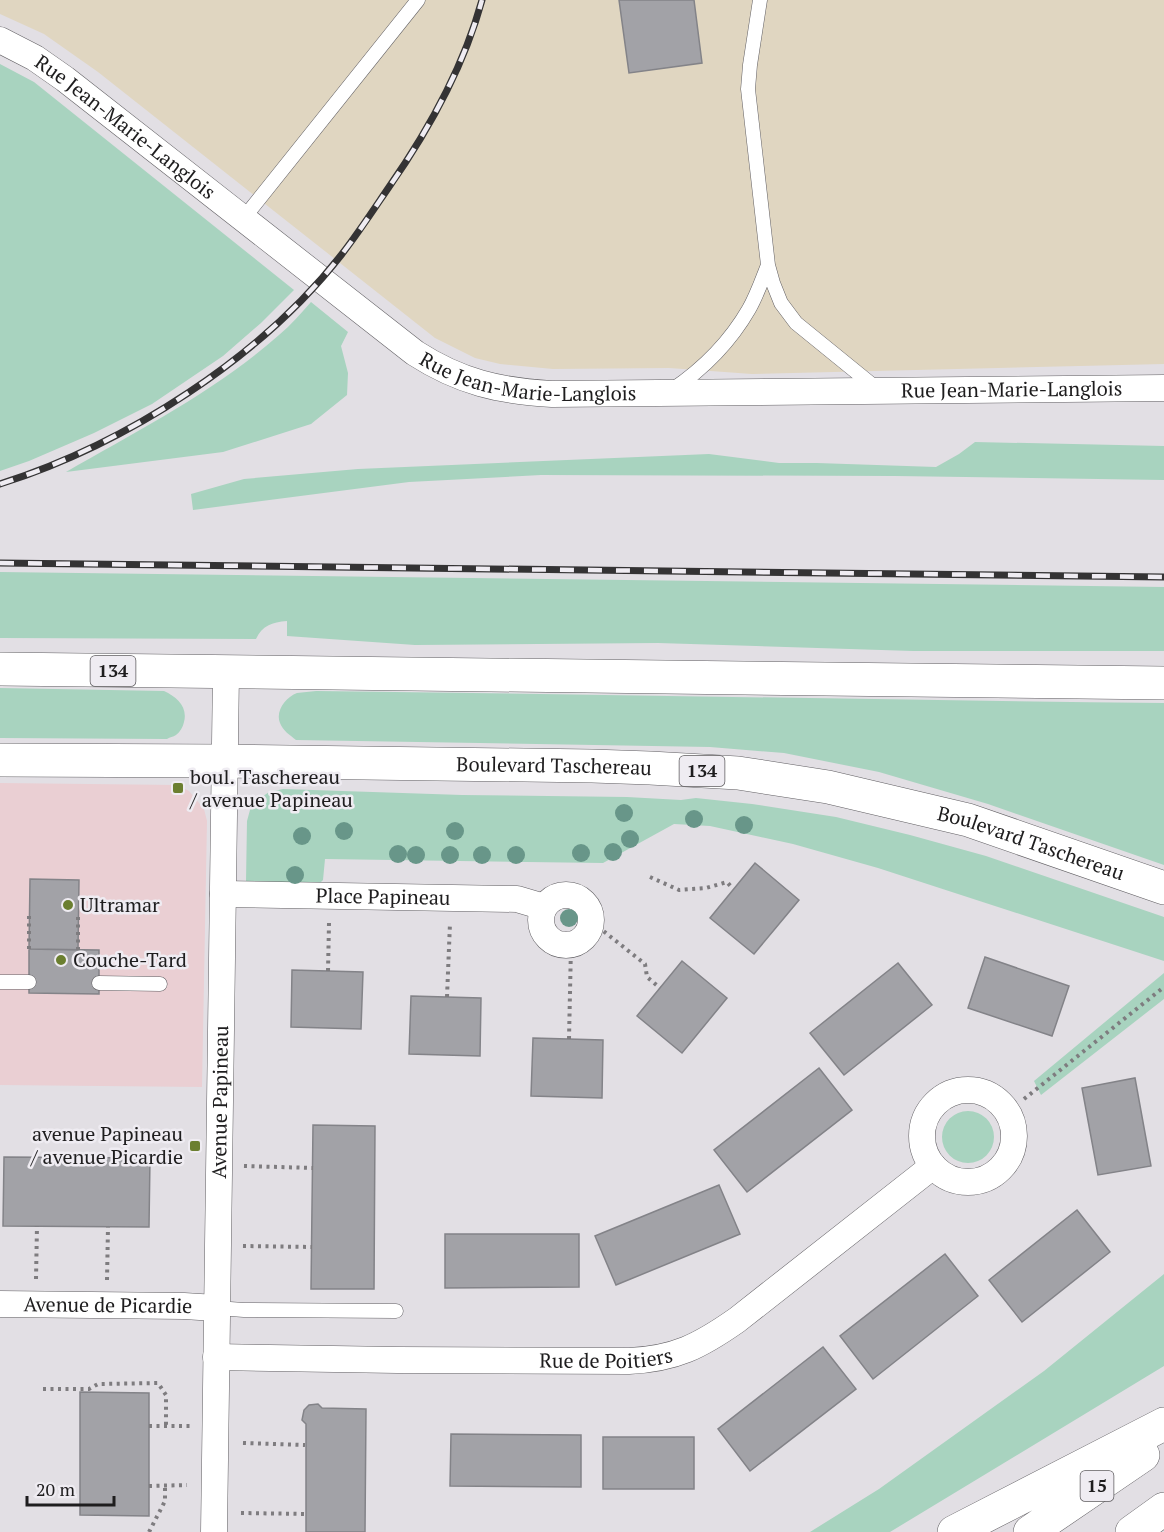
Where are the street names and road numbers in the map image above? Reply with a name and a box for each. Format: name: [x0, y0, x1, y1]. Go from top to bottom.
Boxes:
street label: Rue Jean-Marie-Langlois: [30, 48, 222, 205]
street label: Rue Jean-Marie-Langlois: [415, 345, 637, 407]
street label: Rue Jean-Marie-Langlois: [901, 374, 1123, 404]
road number: 134: [90, 656, 136, 686]
street label: Boulevard Taschereau: [456, 750, 652, 781]
road number: 134: [680, 756, 724, 786]
street label: Boulevard Taschereau: [935, 799, 1128, 886]
street label: Place Papineau: [315, 882, 451, 911]
street label: Avenue Papineau: [205, 1025, 234, 1179]
street label: Avenue de Picardie: [23, 1290, 193, 1319]
street label: Rue de Poitiers: [539, 1341, 675, 1374]
road number: 15: [1080, 1471, 1114, 1501]

